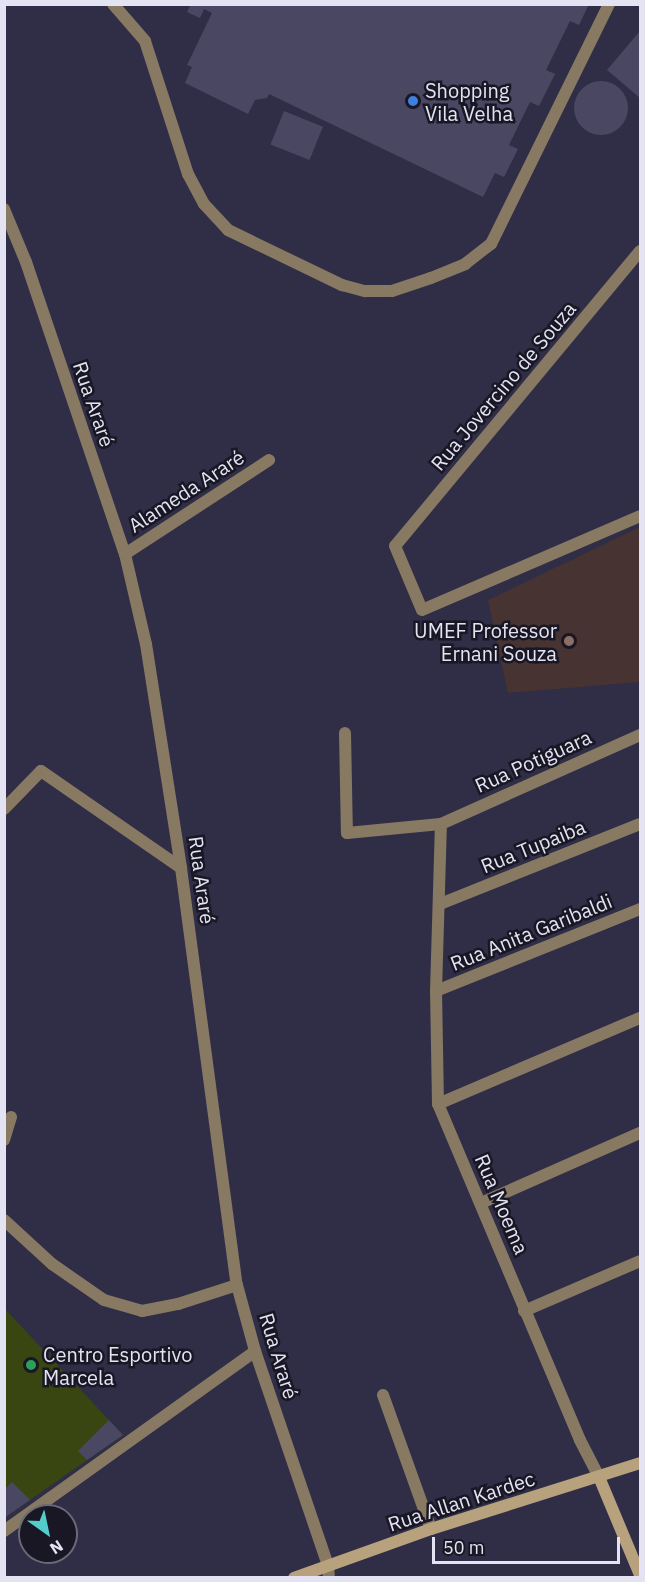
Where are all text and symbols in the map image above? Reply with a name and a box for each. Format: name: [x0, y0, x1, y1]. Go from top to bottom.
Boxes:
place label: Shopping Vila Velha: [425, 78, 513, 125]
marker: Shopping Vila Velha: [406, 94, 420, 108]
street label: Rua Jovercino de Souza: [426, 297, 580, 475]
street label: Rua Araré: [68, 358, 120, 450]
street label: Alameda Araré: [124, 445, 248, 537]
place label: UMEF Professor Ernani Souza: [414, 618, 557, 665]
marker: UMEF Professor Ernani Souza: [562, 634, 576, 648]
street label: Rua Potiguara: [471, 725, 595, 797]
street label: Rua Tupaiba: [477, 814, 589, 878]
street label: Rua Araré: [184, 834, 220, 926]
street label: Rua Anita Garibaldi: [447, 889, 615, 975]
street label: Rua Moema: [470, 1150, 534, 1258]
street label: Rua Araré: [255, 1310, 303, 1402]
place label: Centro Esportivo Marcela: [43, 1342, 192, 1389]
marker: Centro Esportivo Marcela: [24, 1358, 38, 1372]
street label: Rua Allan Kardec: [385, 1466, 537, 1536]
north arrow: [18, 1504, 78, 1564]
scale bar: [435, 1525, 622, 1563]
text: N: [46, 1536, 67, 1559]
text: 50 m: [443, 1536, 485, 1559]

